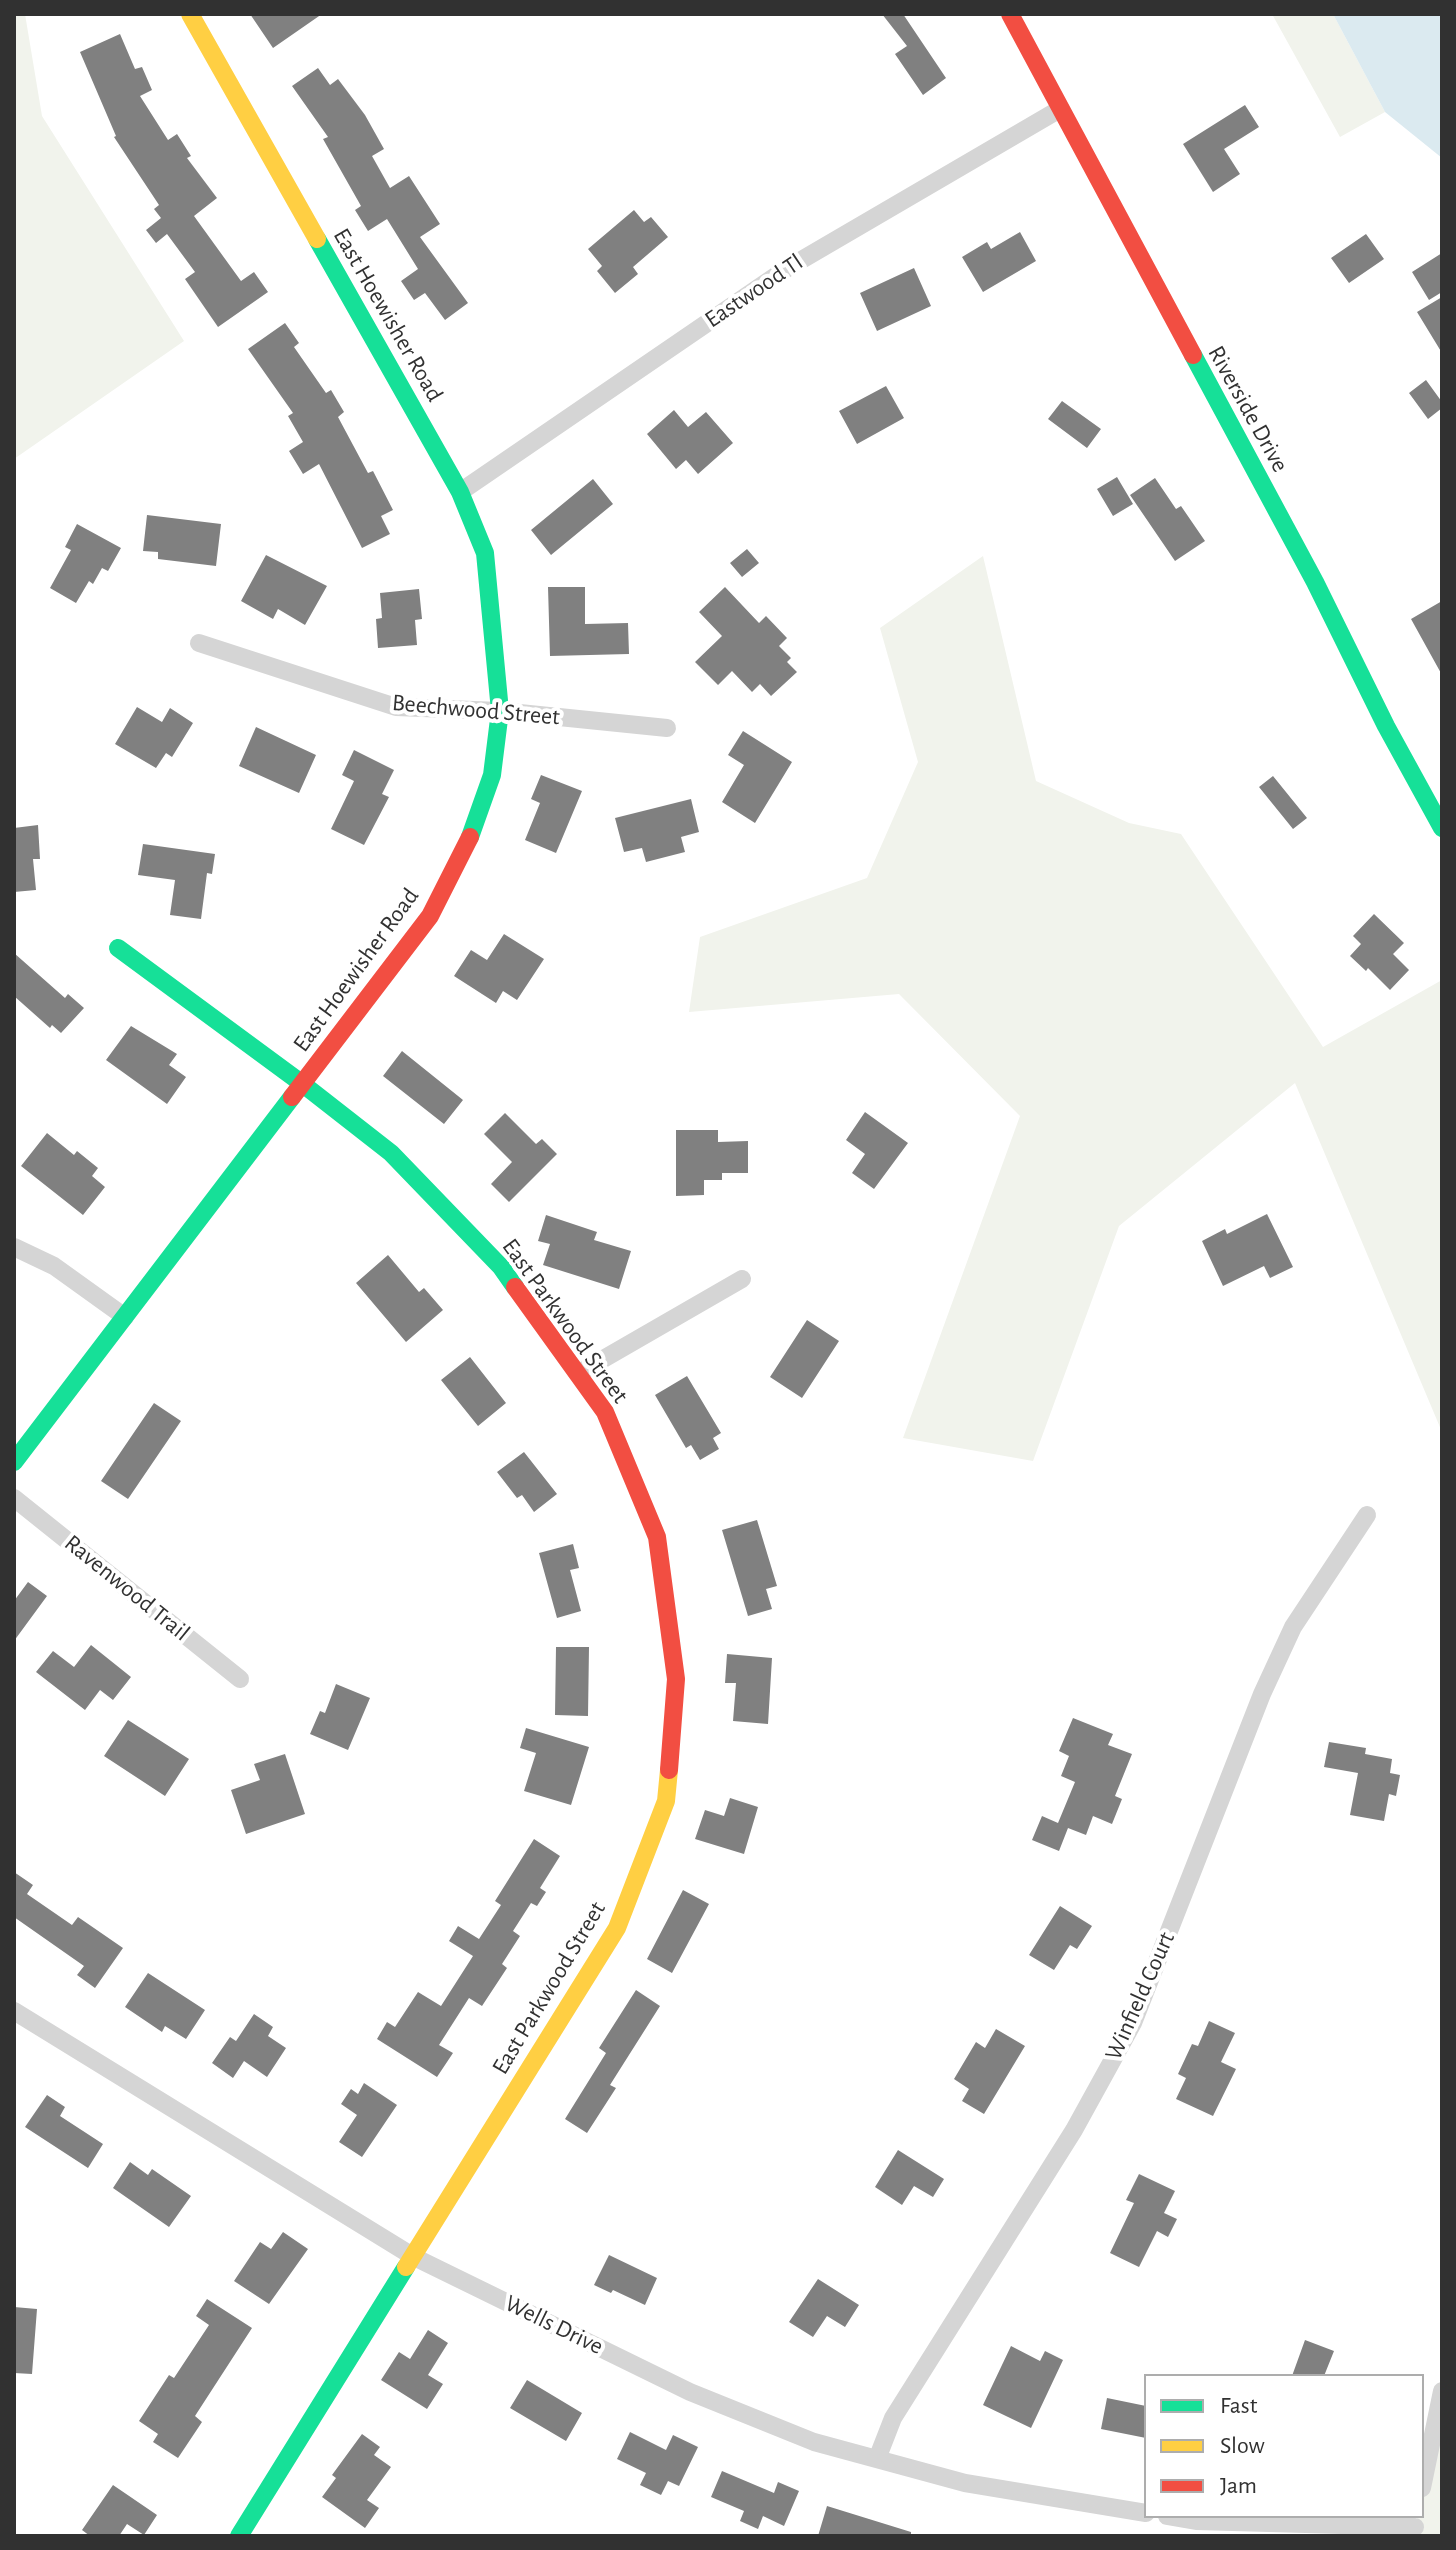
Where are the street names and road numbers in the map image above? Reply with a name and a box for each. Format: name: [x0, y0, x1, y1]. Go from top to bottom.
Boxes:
street label: East Hoewisher Road: [327, 223, 449, 407]
street label: Eastwood Tl: [700, 248, 808, 334]
street label: Riverside Drive: [1202, 341, 1294, 477]
street label: Beechwood Street: [391, 688, 561, 732]
street label: East Hoewisher Road: [287, 883, 425, 1057]
street label: East Parkwood Street: [496, 1233, 634, 1409]
street label: Ravenwood Trail: [59, 1529, 195, 1647]
street label: East Parkwood Street: [486, 1896, 612, 2080]
street label: Winfield Court: [1099, 1927, 1181, 2065]
street label: Wells Drive: [500, 2289, 608, 2361]

